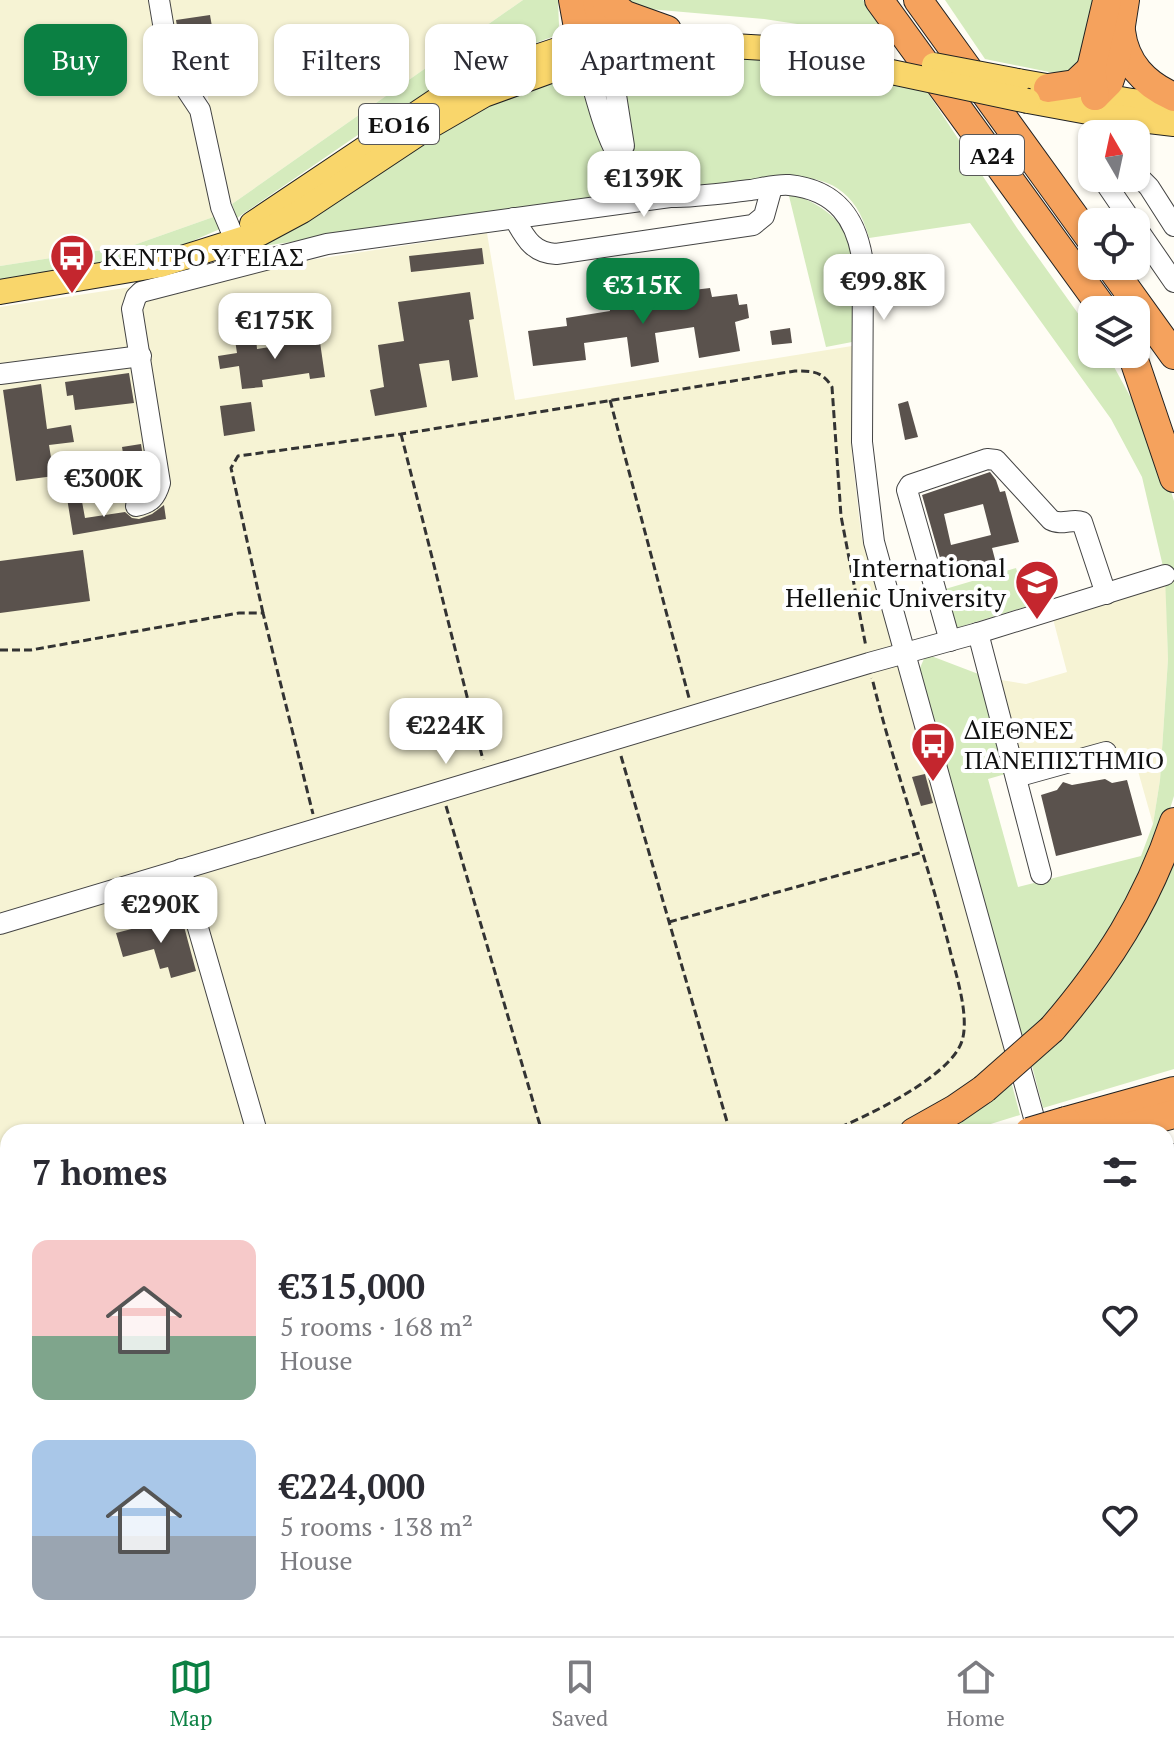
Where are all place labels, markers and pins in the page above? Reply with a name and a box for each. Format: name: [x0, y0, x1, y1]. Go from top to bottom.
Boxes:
pin: €139K: [588, 151, 700, 219]
bus stop icon: ΚΕΝΤΡΟ ΥΓΕΙΑΣ: [48, 232, 96, 295]
place label: ΚΕΝΤΡΟ ΥΓΕΙΑΣ: [103, 239, 304, 273]
pin: €99.8K: [819, 254, 949, 322]
pin: €315K: [587, 258, 699, 326]
pin: €175K: [219, 293, 331, 361]
pin: €300K: [48, 451, 160, 519]
place label: International Hellenic University: [785, 550, 1007, 614]
school or university icon: International Hellenic University: [1013, 558, 1061, 621]
pin: €224K: [390, 698, 502, 766]
place label: ΔΙΕΘΝΕΣ ΠΑΝΕΠΙΣΤΗΜΙΟ: [964, 712, 1164, 776]
bus stop icon: ΔΙΕΘΝΕΣ ΠΑΝΕΠΙΣΤΗΜΙΟ: [909, 720, 957, 783]
pin: €290K: [105, 877, 217, 945]

